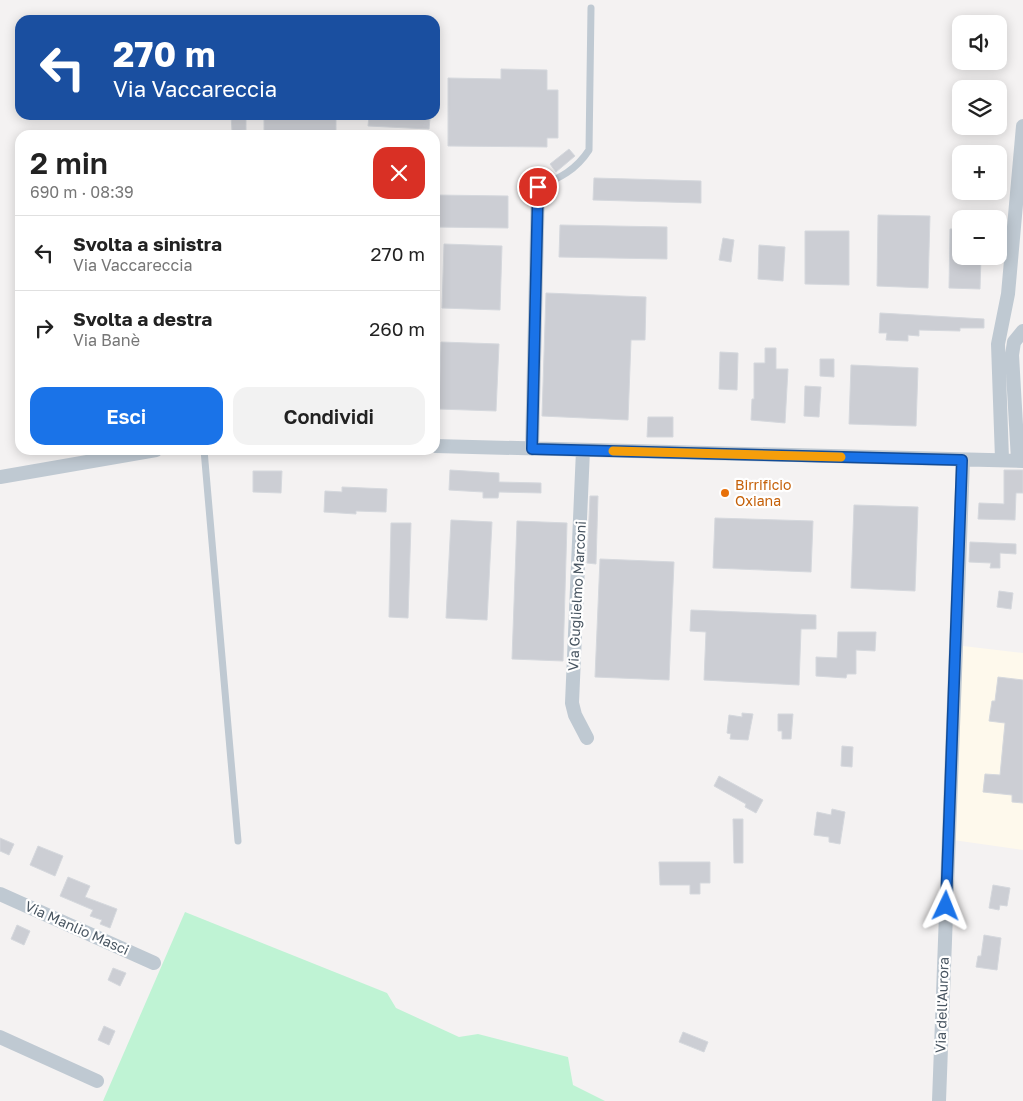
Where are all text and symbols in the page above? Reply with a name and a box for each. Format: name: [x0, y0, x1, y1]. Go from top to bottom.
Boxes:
map controls: [952, 15, 1007, 265]
button: sound: [952, 15, 1007, 70]
text: 270 m: [113, 33, 216, 75]
icon: left: [30, 35, 95, 100]
text: Via Vaccareccia: [113, 75, 277, 102]
button: layers: [952, 80, 1007, 135]
text: 2 min: [30, 145, 108, 181]
button: +: [952, 145, 1007, 200]
button: close: [373, 147, 425, 199]
pin: [517, 166, 559, 208]
icon: arrive: [524, 173, 552, 201]
text: 690 m · 08:39: [30, 182, 134, 202]
button: −: [952, 210, 1007, 265]
text: Svolta a sinistra: [73, 232, 222, 255]
icon: left: [30, 239, 58, 267]
text: 270 m: [371, 242, 425, 265]
text: Via Vaccareccia: [73, 255, 192, 275]
text: Svolta a destra: [73, 307, 212, 330]
icon: right: [30, 314, 58, 342]
text: 260 m: [369, 317, 425, 340]
text: Via Banè: [73, 330, 140, 350]
button: Esci: [30, 387, 223, 445]
button: Condividi: [233, 387, 425, 445]
place label: Birrificio Oxiana: [735, 476, 791, 509]
marker: Birrificio Oxiana: [719, 487, 731, 499]
street label: Via Guglielmo Marconi: [564, 520, 589, 671]
position arrow: [919, 879, 971, 931]
street label: Via Manlio Masci: [23, 897, 132, 958]
street label: Via dell'Aurora: [931, 957, 952, 1053]

